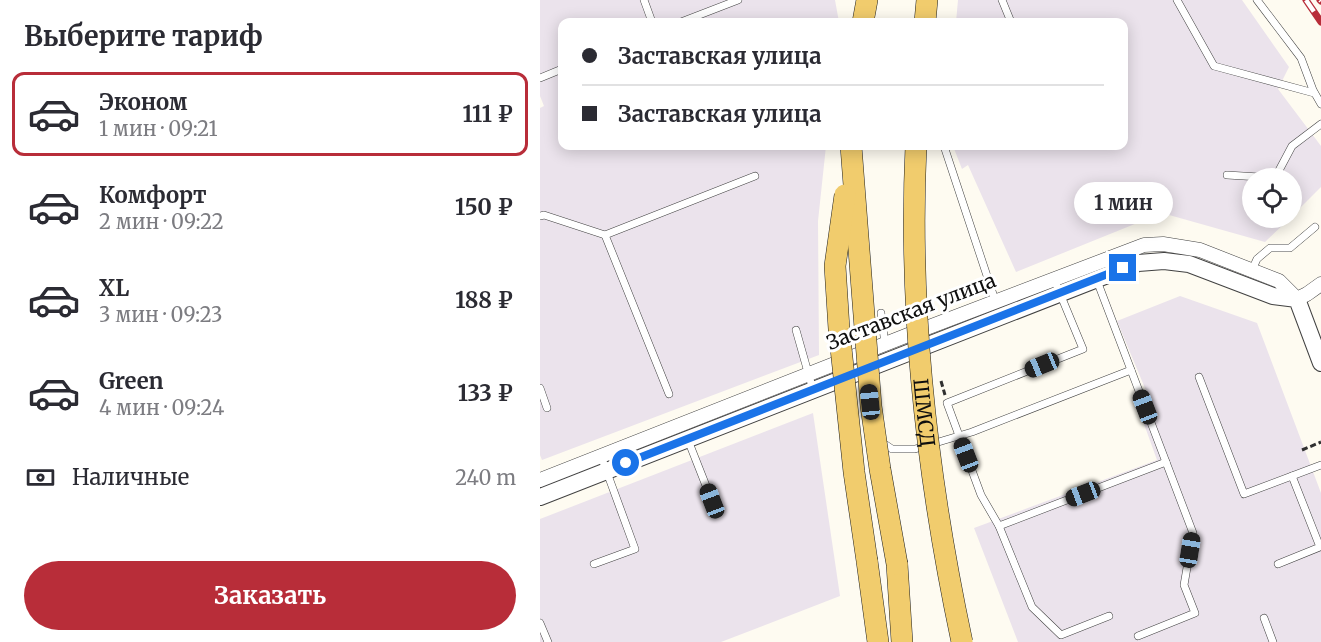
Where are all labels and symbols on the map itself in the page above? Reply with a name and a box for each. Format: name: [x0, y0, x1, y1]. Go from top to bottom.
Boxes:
callout: 1 мин: [1074, 181, 1172, 223]
route end: [1109, 254, 1136, 281]
street label: Заставская улица: [823, 267, 999, 355]
car: [1022, 350, 1062, 380]
street label: ШМСД: [909, 377, 941, 448]
car: [859, 383, 881, 421]
car: [1130, 387, 1160, 427]
car: [951, 435, 981, 475]
route start: [612, 449, 639, 476]
car: [1063, 479, 1103, 509]
car: [697, 481, 727, 521]
car: [1178, 531, 1202, 569]

